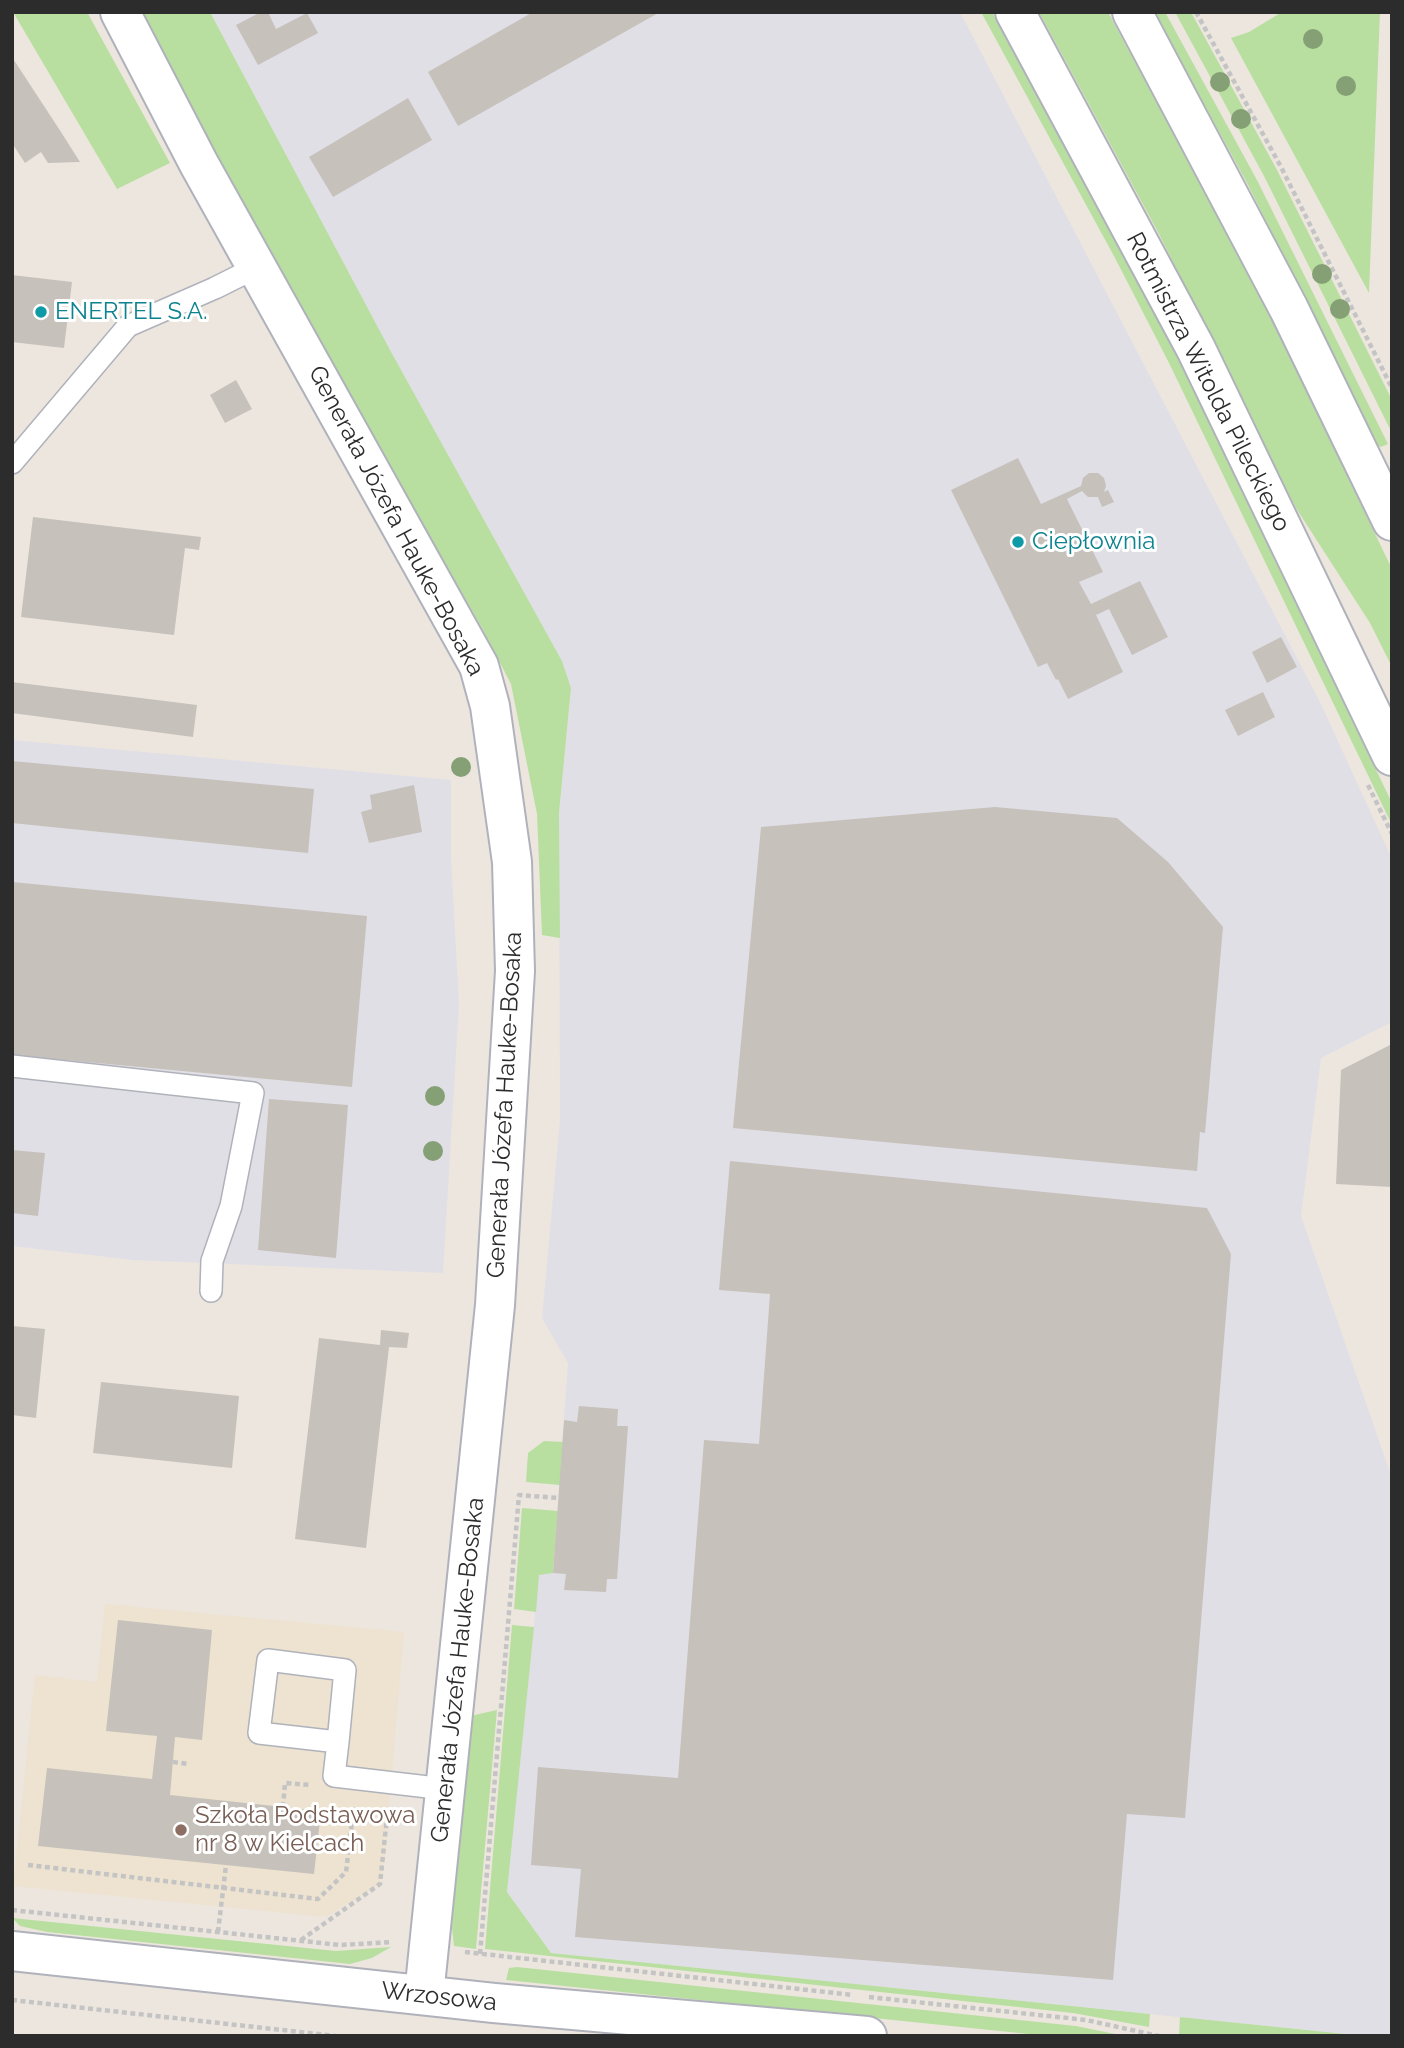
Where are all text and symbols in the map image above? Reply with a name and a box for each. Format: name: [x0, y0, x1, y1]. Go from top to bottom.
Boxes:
street label: Rotmistrza Witolda Pileckiego: [1120, 228, 1296, 536]
place label: ENERTEL S.A.: [55, 298, 207, 326]
marker: ENERTEL S.A.: [33, 304, 49, 320]
street label: Generała Józefa Hauke-Bosaka: [302, 361, 490, 681]
place label: Ciepłownia: [1032, 528, 1155, 556]
marker: Ciepłownia: [1010, 534, 1026, 550]
street label: Generała Józefa Hauke-Bosaka: [482, 931, 528, 1279]
street label: Generała Józefa Hauke-Bosaka: [426, 1496, 490, 1844]
place label: Szkoła Podstawowa nr 8 w Kielcach: [195, 1802, 415, 1858]
marker: Szkoła Podstawowa nr 8 w Kielcach: [173, 1822, 189, 1838]
street label: Wrzosowa: [380, 1977, 498, 2017]

